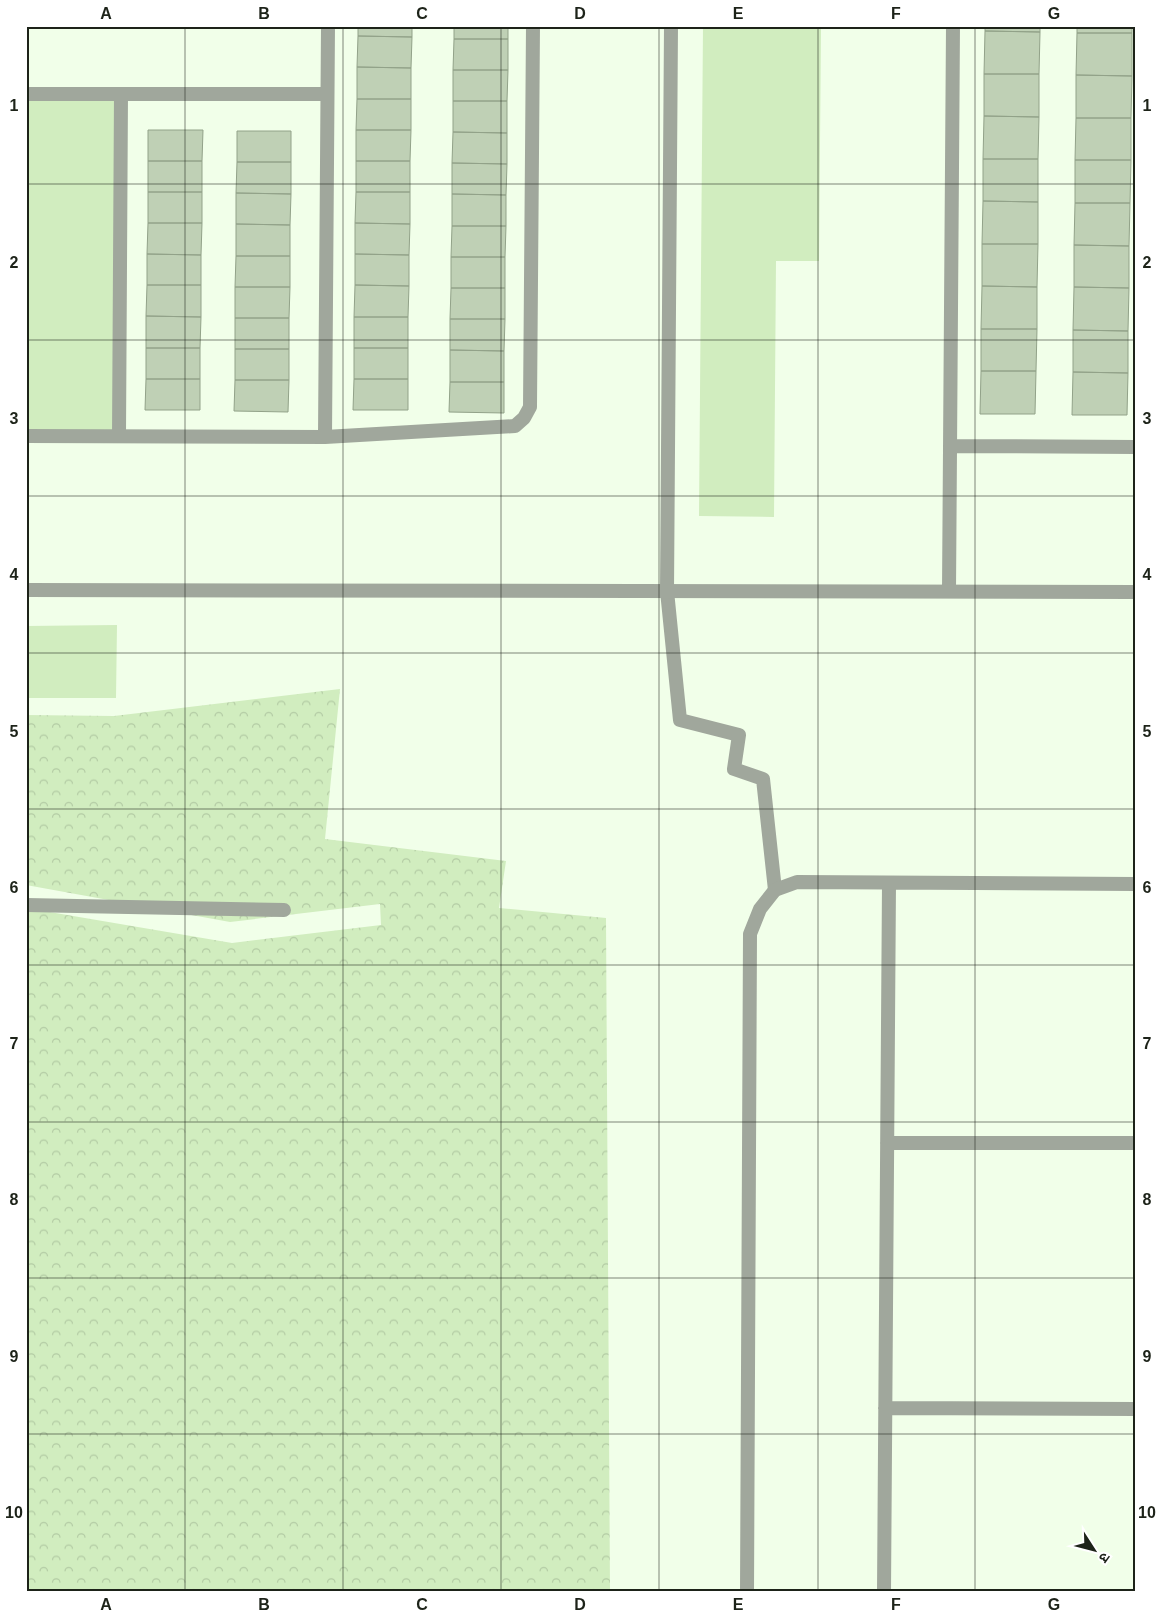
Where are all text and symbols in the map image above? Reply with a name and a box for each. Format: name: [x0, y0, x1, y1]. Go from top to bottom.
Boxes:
text: A: [100, 5, 112, 22]
text: B: [258, 5, 270, 22]
text: C: [416, 5, 428, 22]
text: D: [574, 5, 586, 22]
text: E: [733, 5, 744, 22]
text: F: [891, 5, 901, 22]
text: G: [1048, 5, 1060, 22]
text: 1: [10, 97, 19, 114]
text: 1: [1143, 97, 1152, 114]
text: 2: [10, 254, 19, 271]
text: 2: [1143, 254, 1152, 271]
text: 3: [10, 410, 19, 427]
text: 3: [1143, 410, 1152, 427]
text: 4: [10, 566, 19, 583]
text: 4: [1143, 566, 1152, 583]
text: 5: [10, 723, 19, 740]
text: 5: [1143, 723, 1152, 740]
text: 6: [10, 879, 19, 896]
text: 6: [1143, 879, 1152, 896]
text: 7: [10, 1035, 19, 1052]
text: 7: [1143, 1035, 1152, 1052]
text: 8: [10, 1191, 19, 1208]
text: 8: [1143, 1191, 1152, 1208]
text: 9: [10, 1348, 19, 1365]
text: 9: [1143, 1348, 1152, 1365]
text: 10: [5, 1504, 23, 1521]
text: 10: [1138, 1504, 1156, 1521]
north arrow: [1068, 1526, 1118, 1576]
text: उ: [1095, 1550, 1113, 1566]
text: A: [100, 1596, 112, 1613]
text: B: [258, 1596, 270, 1613]
text: C: [416, 1596, 428, 1613]
text: D: [574, 1596, 586, 1613]
text: E: [733, 1596, 744, 1613]
text: F: [891, 1596, 901, 1613]
text: G: [1048, 1596, 1060, 1613]

